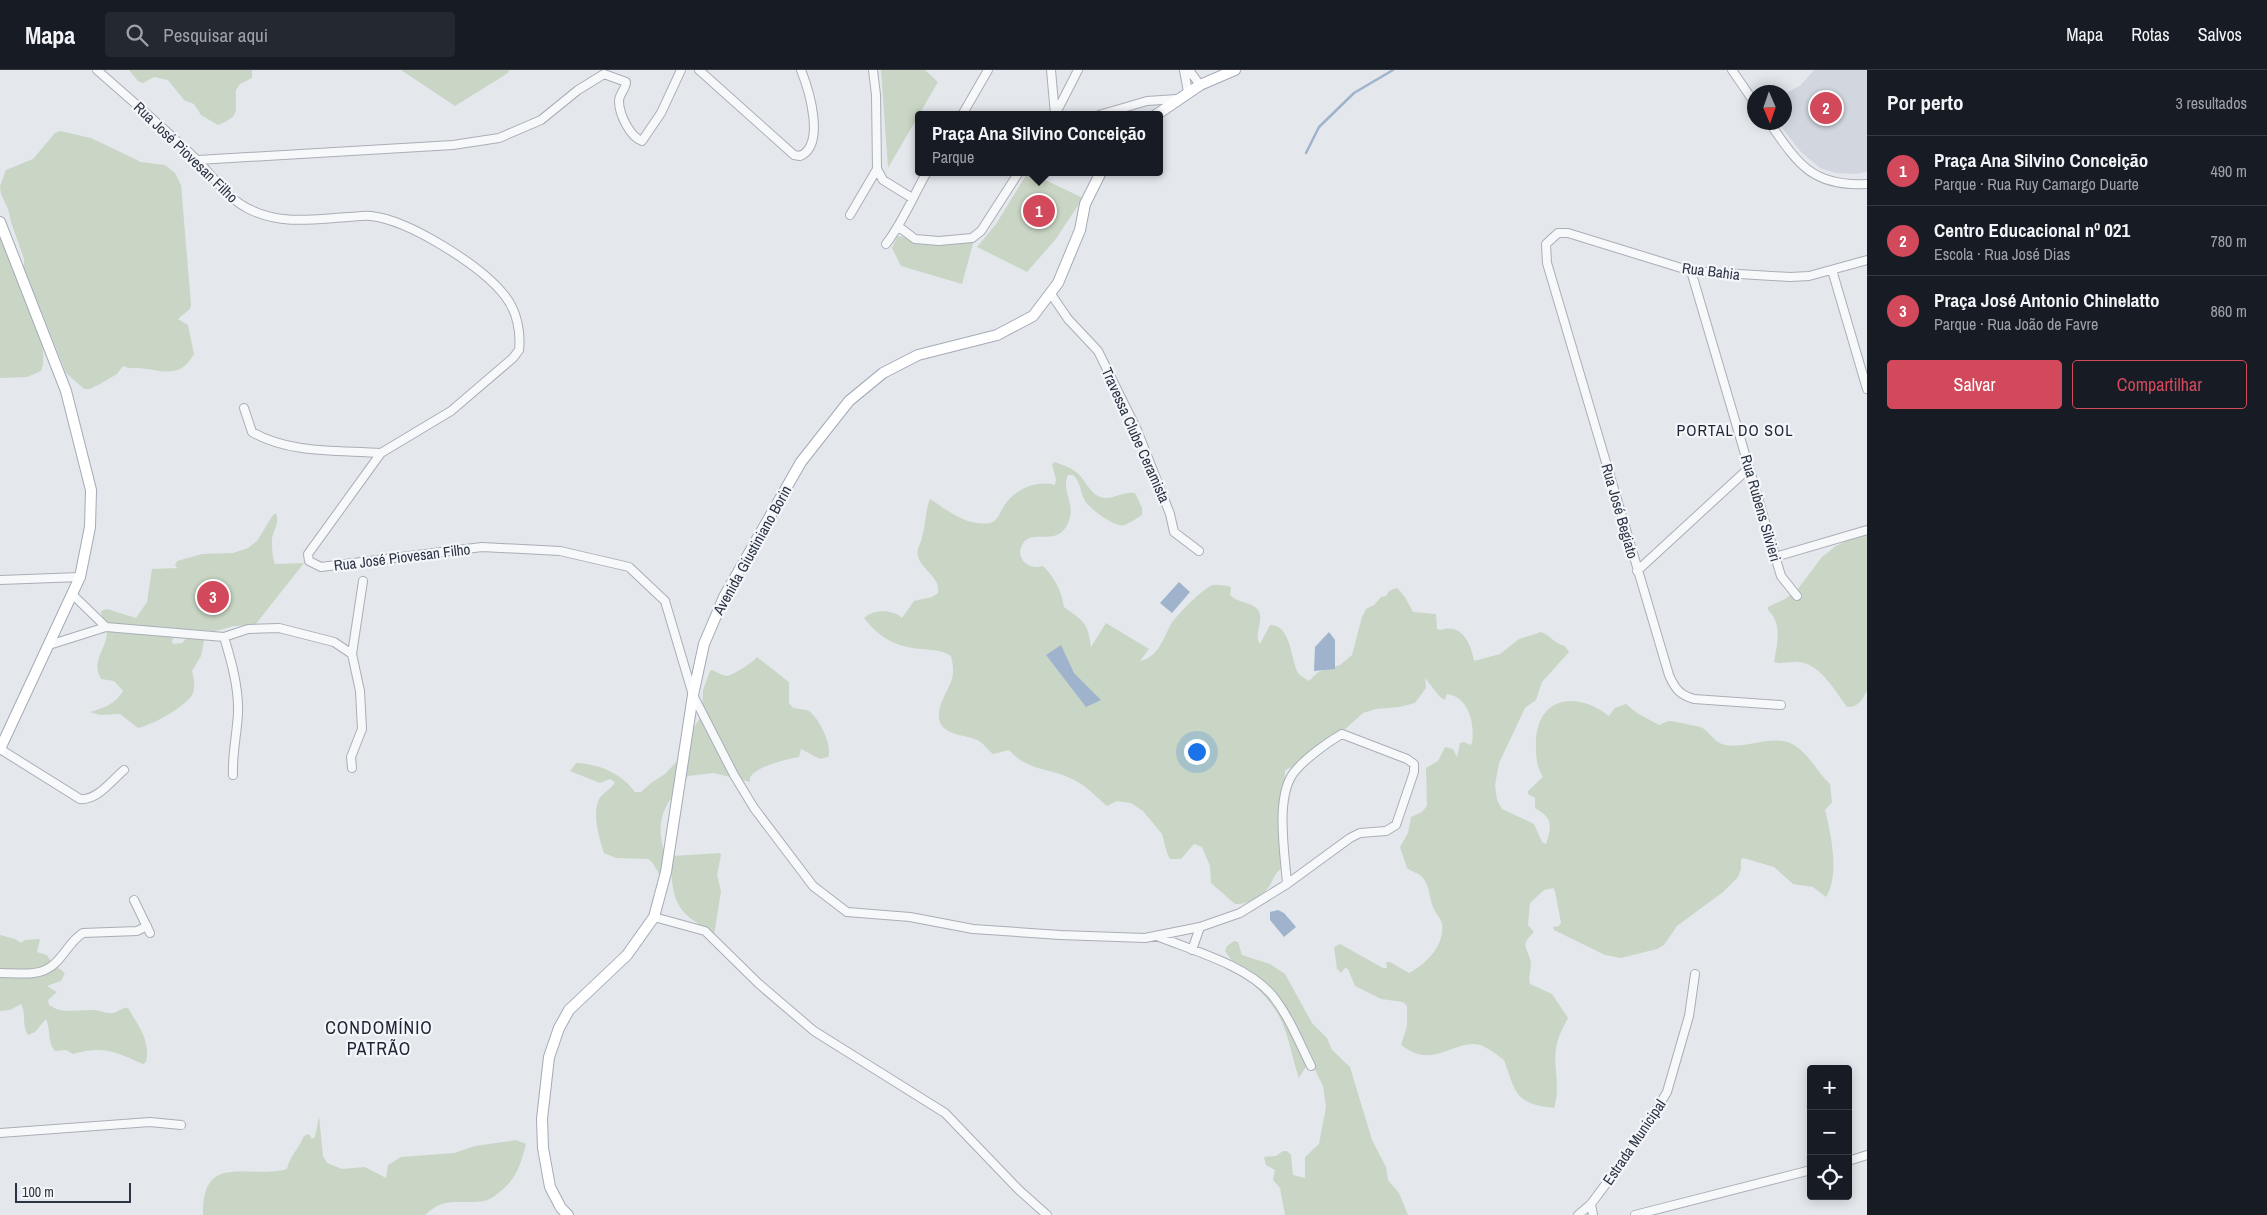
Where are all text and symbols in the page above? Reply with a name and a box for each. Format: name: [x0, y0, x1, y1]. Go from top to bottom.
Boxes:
search box: [105, 12, 455, 57]
text: Mapa: [25, 19, 75, 51]
icon: search: [123, 21, 151, 49]
text: Pesquisar aqui: [163, 22, 268, 48]
text: Mapa: [2066, 22, 2103, 47]
text: Rotas: [2131, 22, 2170, 47]
text: Salvos: [2198, 22, 2242, 47]
north arrow: [1747, 85, 1792, 130]
text: Por perto: [1887, 88, 1964, 117]
pin: 2: [1810, 89, 1842, 127]
text: 3 resultados: [2176, 92, 2247, 114]
street label: Rua José Piovesan Filho: [129, 97, 243, 207]
popup: [915, 111, 1163, 176]
text: Praça Ana Silvino Conceição: [932, 120, 1146, 146]
text: Parque: [932, 146, 974, 168]
text: Praça Ana Silvino Conceição: [1934, 147, 2148, 173]
text: 1: [1899, 160, 1907, 182]
text: 490 m: [2211, 160, 2247, 182]
text: Parque · Rua Ruy Camargo Duarte: [1934, 173, 2139, 195]
pin: 1: [1023, 192, 1055, 230]
text: Centro Educacional nº 021: [1934, 217, 2130, 243]
text: 2: [1899, 230, 1907, 252]
text: 780 m: [2211, 230, 2247, 252]
text: Escola · Rua José Dias: [1934, 243, 2070, 265]
street label: Rua Bahia: [1681, 257, 1741, 285]
text: Praça José Antonio Chinelatto: [1934, 287, 2159, 313]
text: 3: [1899, 300, 1907, 322]
text: 860 m: [2211, 300, 2247, 322]
text: Parque · Rua João de Favre: [1934, 313, 2098, 335]
button: Salvar: [1887, 360, 2062, 409]
button: Compartilhar: [2072, 360, 2247, 409]
street label: Travessa Clube Ceramista: [1097, 364, 1175, 506]
district label: PORTAL DO SOL: [1676, 419, 1794, 441]
street label: Rua Rubens Silvieri: [1736, 452, 1786, 564]
street label: Rua José Begiato: [1596, 461, 1644, 561]
street label: Avenida Giustiniano Borin: [707, 482, 796, 619]
street label: Rua José Piovesan Filho: [333, 538, 472, 576]
pin: 3: [197, 578, 229, 616]
your location: [1184, 739, 1210, 765]
district label: CONDOMÍNIO PATRÃO: [325, 1015, 433, 1061]
map controls: [1807, 1065, 1852, 1200]
button: +: [1807, 1065, 1852, 1110]
street label: Estrada Municipal: [1598, 1095, 1670, 1189]
button: −: [1807, 1110, 1852, 1155]
button: locate: [1807, 1155, 1852, 1200]
scale bar: [15, 1180, 131, 1203]
text: 100 m: [22, 1183, 54, 1201]

